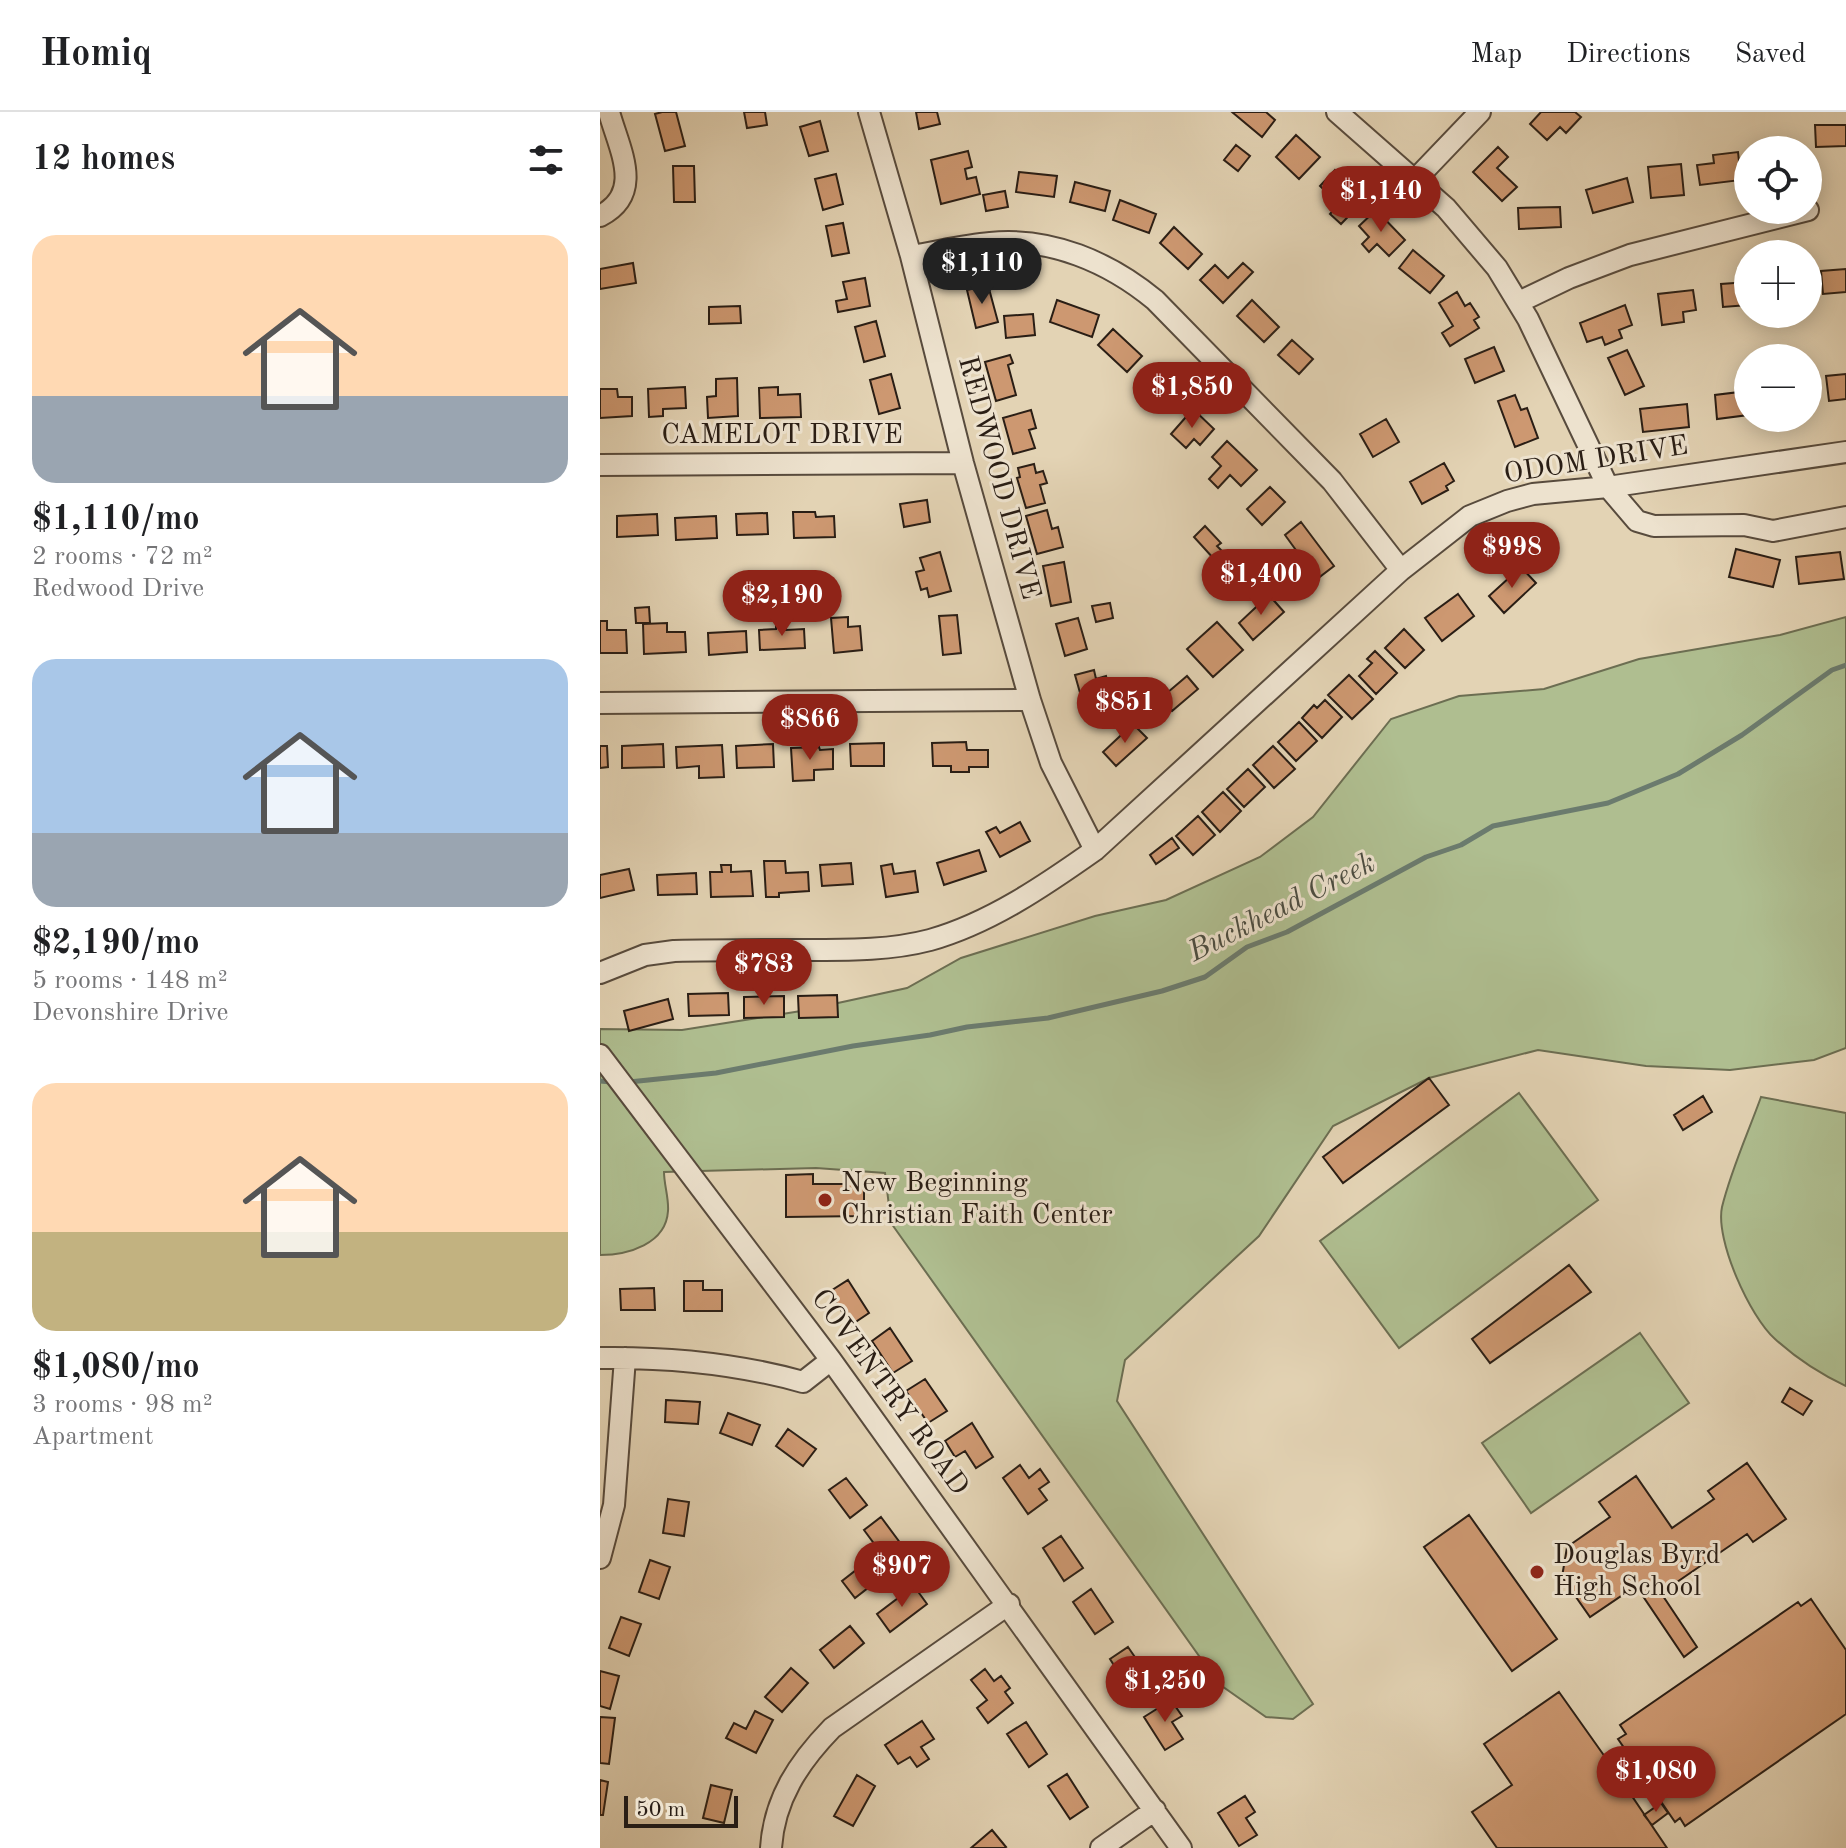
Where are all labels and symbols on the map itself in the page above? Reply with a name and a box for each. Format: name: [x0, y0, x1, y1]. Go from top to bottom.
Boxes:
pin: $1,140: [1316, 166, 1446, 234]
pin: $1,110: [917, 238, 1047, 306]
street label: REDWOOD DRIVE: [952, 353, 1044, 603]
pin: $1,850: [1127, 362, 1257, 430]
street label: CAMELOT DRIVE: [661, 422, 903, 450]
street label: ODOM DRIVE: [1502, 433, 1690, 489]
pin: $998: [1465, 522, 1559, 590]
pin: $1,400: [1196, 549, 1326, 617]
pin: $2,190: [717, 570, 847, 638]
pin: $851: [1078, 677, 1172, 745]
pin: $866: [763, 694, 857, 762]
water label: Buckhead Creek: [1183, 848, 1380, 968]
pin: $783: [717, 939, 811, 1007]
place label: New Beginning Christian Faith Center: [841, 1170, 1113, 1230]
marker: New Beginning Christian Faith Center: [816, 1191, 834, 1209]
street label: COVENTRY ROAD: [805, 1285, 973, 1501]
pin: $907: [855, 1541, 949, 1609]
place label: Douglas Byrd High School: [1553, 1542, 1720, 1602]
marker: Douglas Byrd High School: [1528, 1563, 1546, 1581]
pin: $1,250: [1100, 1656, 1230, 1724]
pin: $1,080: [1591, 1746, 1721, 1814]
scale bar: [624, 1792, 738, 1828]

